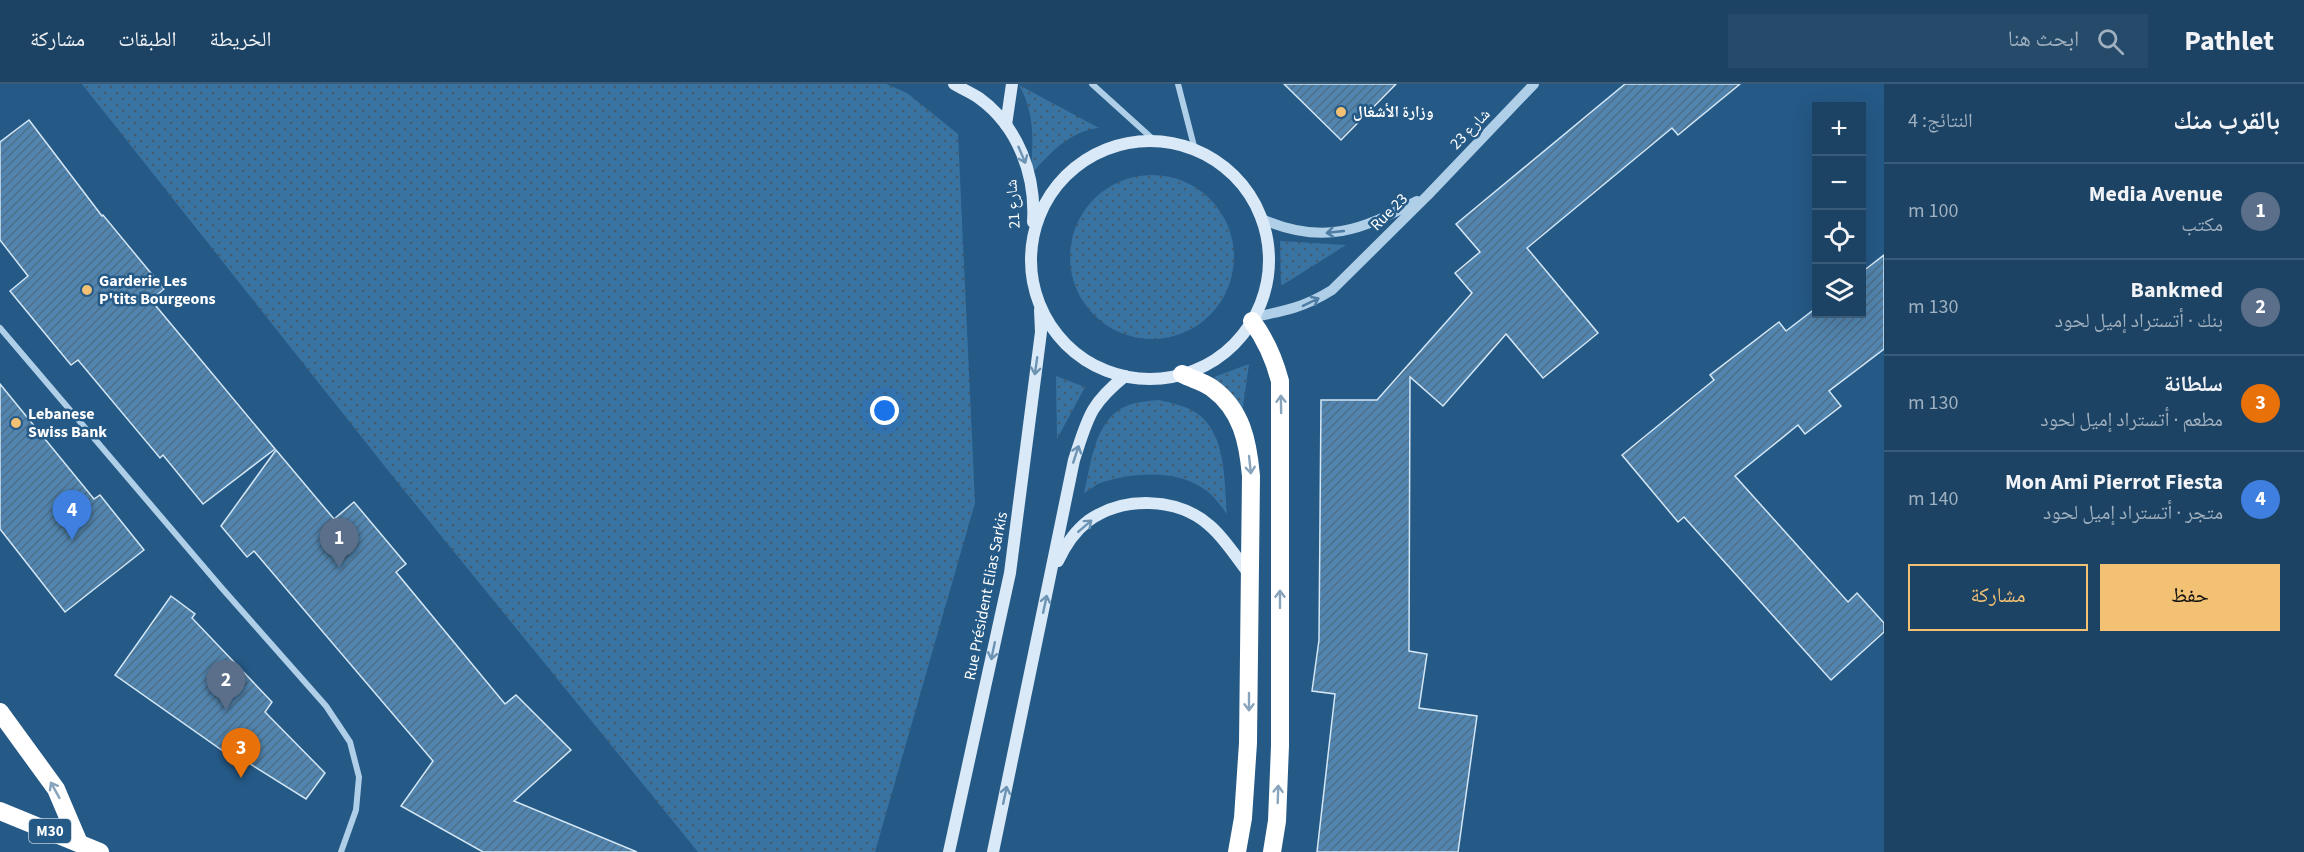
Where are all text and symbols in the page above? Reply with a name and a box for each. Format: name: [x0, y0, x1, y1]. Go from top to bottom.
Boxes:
search box: [1728, 14, 2148, 68]
text: Pathlet: [2184, 21, 2274, 61]
text: ابحث هنا: [2008, 23, 2079, 55]
text: مشاركة: [30, 24, 85, 54]
text: الطبقات: [118, 24, 177, 54]
text: الخريطة: [210, 24, 271, 54]
icon: search: [2094, 25, 2127, 58]
place label: وزارة الأشغال: [1353, 101, 1434, 123]
map controls: [1812, 102, 1866, 318]
button: +: [1812, 102, 1866, 156]
text: بالقرب منك: [2173, 102, 2280, 139]
street label: شارع 23: [1445, 104, 1495, 154]
marker: وزارة الأشغال: [1334, 105, 1348, 119]
text: النتائج: 4: [1908, 107, 1973, 135]
one-way arrow: [1017, 145, 1028, 163]
button: −: [1812, 156, 1866, 210]
text: Media Avenue: [2089, 178, 2223, 210]
street label: شارع 21: [1000, 179, 1026, 229]
street label: Rue 23: [1365, 188, 1413, 236]
text: 100 m: [1908, 197, 1958, 225]
text: 1: [2255, 197, 2266, 225]
button: locate: [1812, 210, 1866, 264]
text: مكتب: [2181, 211, 2223, 239]
one-way arrow: [1326, 227, 1346, 238]
button: layers: [1812, 264, 1866, 318]
place label: Garderie Les P'tits Bourgeons: [99, 270, 216, 310]
text: Bankmed: [2131, 274, 2223, 306]
marker: Garderie Les P'tits Bourgeons: [80, 283, 94, 297]
text: 130 m: [1908, 293, 1958, 321]
text: 2: [2255, 293, 2266, 321]
one-way arrow: [1301, 296, 1319, 308]
text: بنك · أتستراد إميل لحود: [2055, 307, 2223, 335]
one-way arrow: [1031, 355, 1042, 375]
text: سلطانة: [2164, 368, 2223, 400]
text: 130 m: [1908, 389, 1958, 417]
text: 3: [2255, 389, 2266, 417]
one-way arrow: [1275, 394, 1286, 414]
your location: [870, 396, 899, 425]
place label: Lebanese Swiss Bank: [28, 403, 107, 443]
text: مطعم · أتستراد إميل لحود: [2040, 406, 2223, 434]
marker: Lebanese Swiss Bank: [9, 416, 23, 430]
one-way arrow: [1071, 445, 1082, 464]
one-way arrow: [1245, 454, 1256, 474]
text: Mon Ami Pierrot Fiesta: [2005, 466, 2223, 498]
text: 140 m: [1908, 485, 1958, 513]
text: 4: [2255, 485, 2266, 513]
pin: 4: [52, 490, 92, 540]
text: متجر · أتستراد إميل لحود: [2043, 499, 2223, 527]
street label: Rue Président Elias Sarkis: [959, 510, 1013, 682]
pin: 1: [320, 518, 358, 568]
one-way arrow: [1077, 519, 1092, 533]
button: مشاركة: [1908, 564, 2088, 631]
button: حفظ: [2100, 564, 2280, 631]
one-way arrow: [1274, 589, 1286, 609]
one-way arrow: [1040, 595, 1051, 614]
one-way arrow: [987, 641, 998, 660]
pin: 2: [206, 660, 246, 710]
one-way arrow: [1243, 691, 1255, 711]
pin: 3: [222, 728, 260, 778]
one-way arrow: [49, 781, 60, 799]
one-way arrow: [1272, 784, 1283, 804]
one-way arrow: [1000, 785, 1011, 805]
road number: M30: [29, 819, 71, 843]

